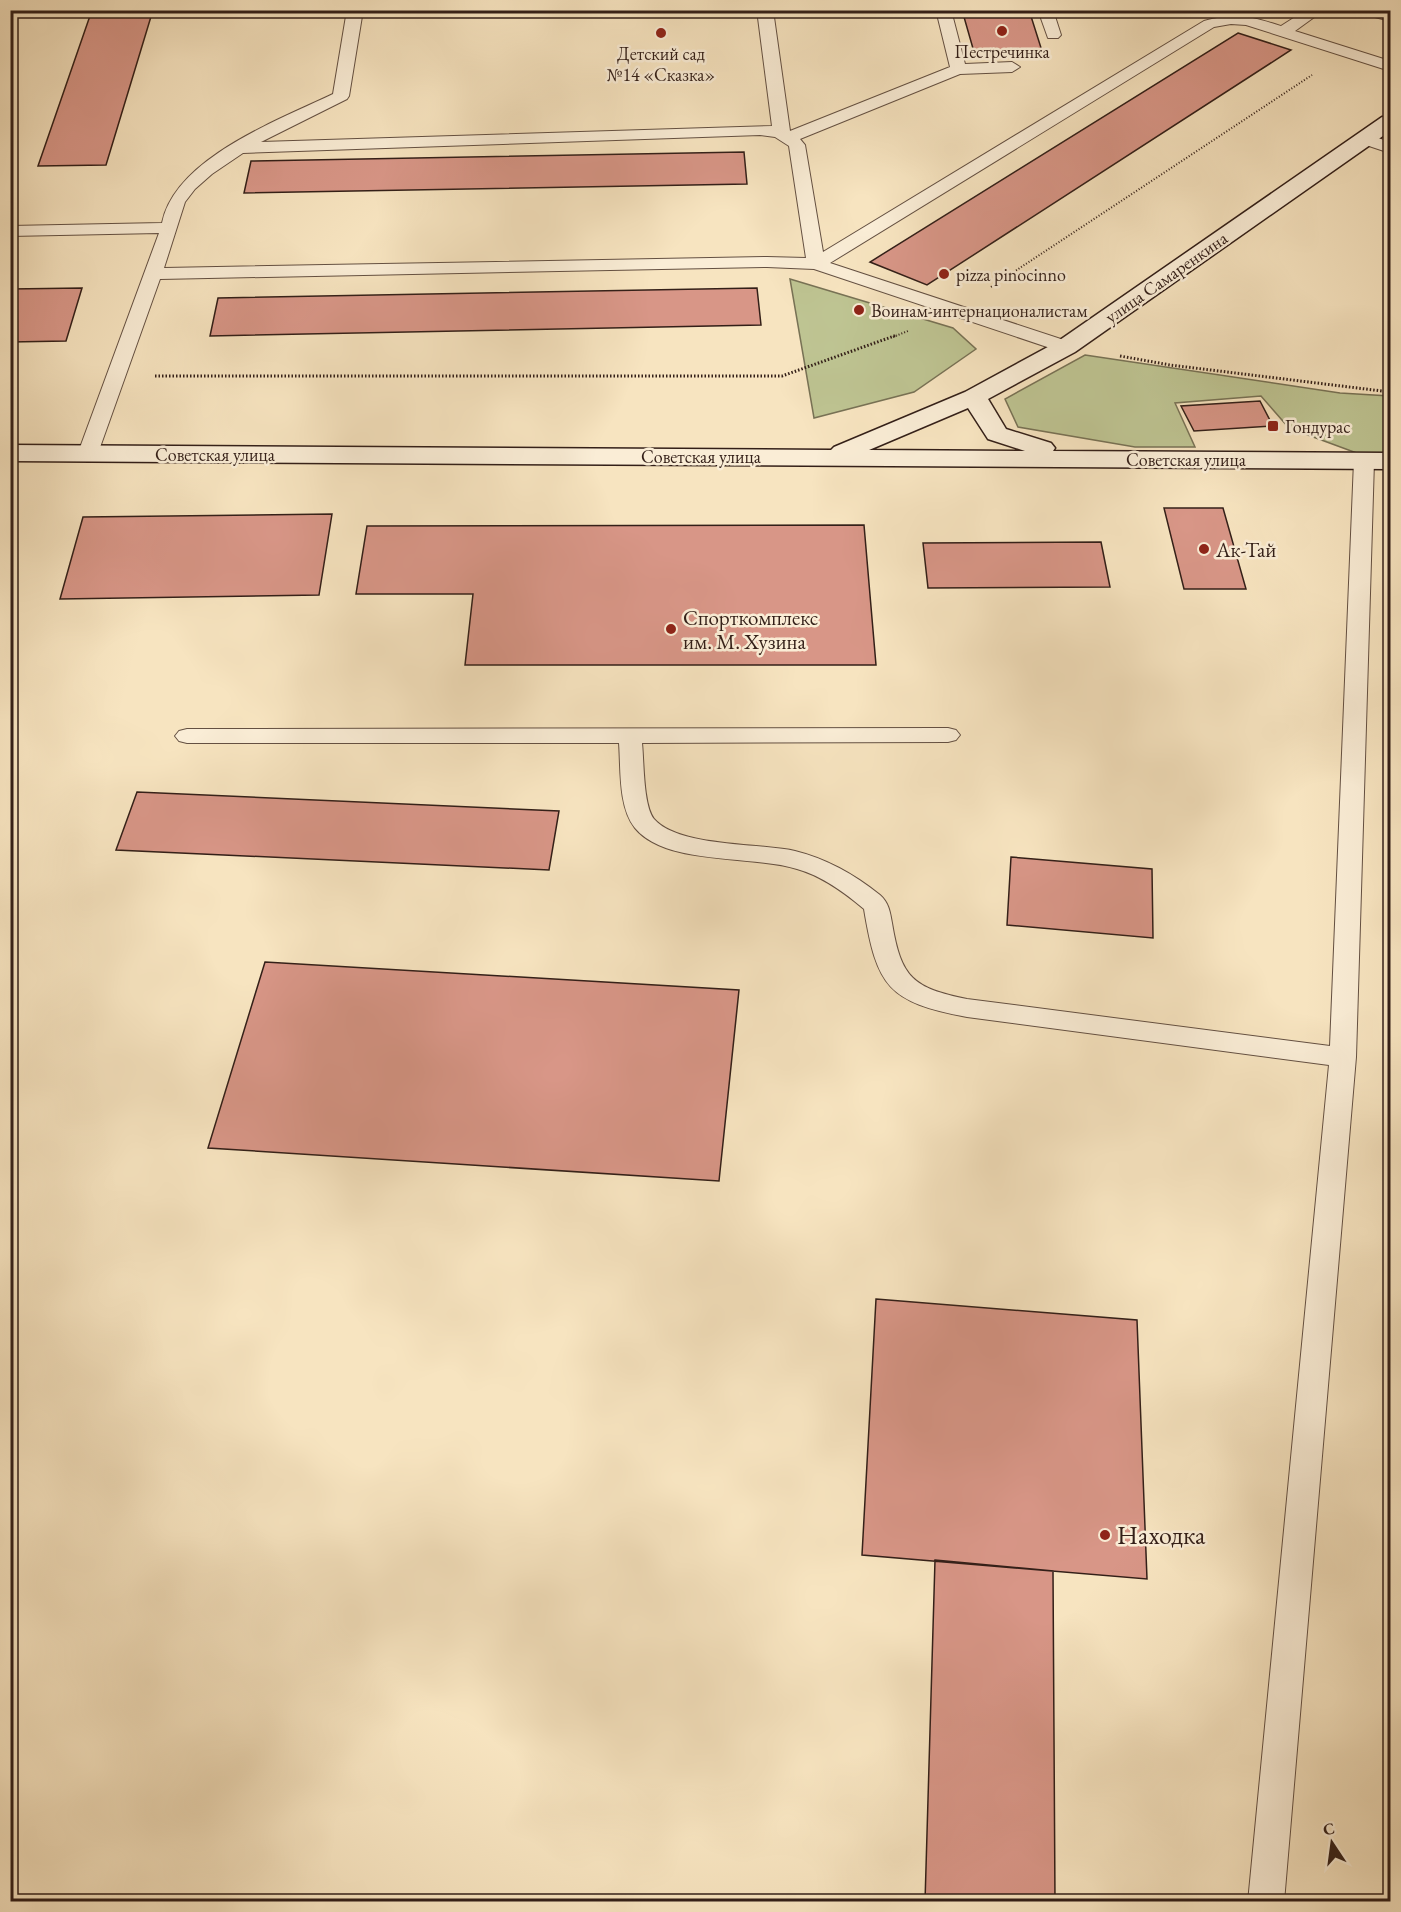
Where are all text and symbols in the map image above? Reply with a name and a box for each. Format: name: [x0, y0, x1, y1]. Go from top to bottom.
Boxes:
marker: Пестречинка: [995, 24, 1009, 38]
marker: Детский сад №14 «Сказка»: [654, 26, 668, 40]
place label: Пестречинка: [954, 40, 1050, 63]
place label: Детский сад №14 «Сказка»: [607, 42, 715, 86]
street label: улица Самаренкина: [1100, 226, 1232, 328]
place label: pizza pinocinno: [956, 263, 1066, 286]
marker: pizza pinocinno: [937, 267, 951, 281]
place label: Воинам-интернационалистам: [871, 299, 1088, 322]
marker: Воинам-интернационалистам: [852, 303, 866, 317]
place label: Гондурас: [1285, 415, 1351, 438]
marker: Гондурас: [1266, 419, 1280, 433]
street label: Советская улица: [155, 443, 276, 466]
street label: Советская улица: [641, 445, 762, 468]
street label: Советская улица: [1126, 448, 1247, 471]
place label: Ак-Тай: [1215, 536, 1276, 563]
marker: Ак-Тай: [1197, 542, 1211, 556]
place label: Спорткомплекс им. М. Хузина: [683, 604, 818, 655]
marker: Спорткомплекс им. М. Хузина: [664, 622, 678, 636]
place label: Находка: [1117, 1518, 1206, 1552]
marker: Находка: [1098, 1528, 1112, 1542]
north arrow: [1302, 1813, 1362, 1873]
text: С: [1321, 1817, 1337, 1840]

